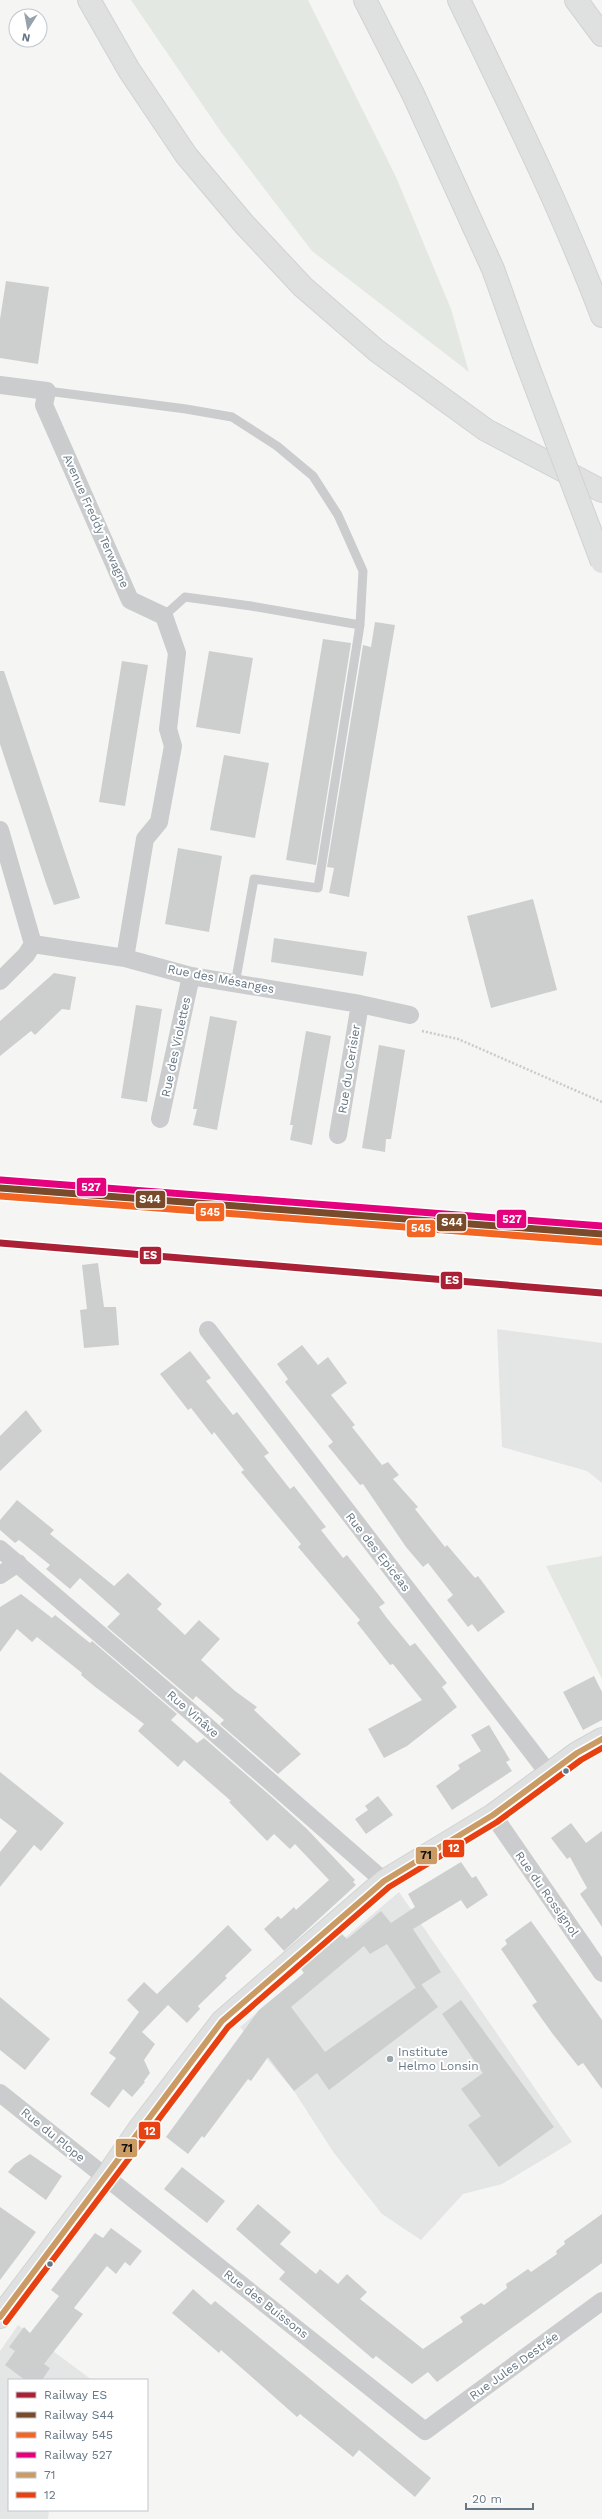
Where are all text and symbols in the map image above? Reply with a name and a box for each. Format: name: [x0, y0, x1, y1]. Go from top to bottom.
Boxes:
north arrow: [8, 8, 48, 48]
text: N: [21, 30, 31, 44]
street label: Avenue Freddy Terwagne: [60, 452, 132, 590]
street label: Rue des Mésanges: [166, 962, 276, 996]
street label: Rue des Violettes: [159, 996, 193, 1098]
street label: Rue du Cerisier: [335, 1023, 363, 1114]
line badge: 527: [76, 1177, 107, 1197]
text: 527: [81, 1181, 101, 1194]
line badge: S44: [135, 1190, 166, 1209]
text: S44: [139, 1193, 161, 1206]
line badge: 545: [195, 1202, 225, 1222]
text: 545: [200, 1206, 220, 1219]
line badge: 527: [496, 1209, 527, 1229]
line badge: S44: [436, 1213, 467, 1232]
text: 527: [502, 1213, 522, 1226]
text: S44: [441, 1216, 463, 1229]
line badge: 545: [406, 1219, 436, 1238]
text: 545: [411, 1222, 431, 1235]
line badge: ES: [139, 1246, 162, 1265]
text: ES: [143, 1249, 157, 1262]
line badge: ES: [440, 1271, 463, 1290]
text: ES: [445, 1274, 459, 1287]
street label: Rue des Epicéas: [343, 1510, 413, 1594]
street label: Rue Vinâve: [164, 1688, 222, 1740]
unlabelled marker: [561, 1766, 571, 1776]
line badge: 12: [442, 1839, 465, 1858]
text: 12: [448, 1842, 460, 1855]
line badge: 71: [415, 1846, 438, 1865]
text: 71: [420, 1849, 432, 1862]
street label: Rue du Rossignol: [512, 1849, 582, 1940]
place label: Institute Helmo Lonsin: [398, 2045, 479, 2073]
marker: Institute Helmo Lonsin: [385, 2054, 395, 2064]
street label: Rue du Plope: [18, 2105, 88, 2165]
line badge: 12: [138, 2121, 161, 2140]
text: 12: [144, 2125, 156, 2138]
line badge: 71: [115, 2138, 138, 2158]
text: 71: [121, 2142, 133, 2155]
unlabelled marker: [45, 2259, 55, 2269]
street label: Rue des Buissons: [221, 2267, 311, 2341]
street label: Rue Jules Destrée: [467, 2329, 561, 2403]
legend: [8, 2379, 148, 2511]
text: Railway ES: [44, 2388, 107, 2402]
text: Railway S44: [44, 2408, 114, 2422]
text: Railway 545: [44, 2428, 113, 2442]
text: Railway 527: [44, 2448, 113, 2462]
text: 71: [44, 2468, 55, 2482]
scale bar: [466, 2485, 533, 2511]
text: 12: [44, 2488, 56, 2502]
text: 20 m: [472, 2492, 502, 2506]

